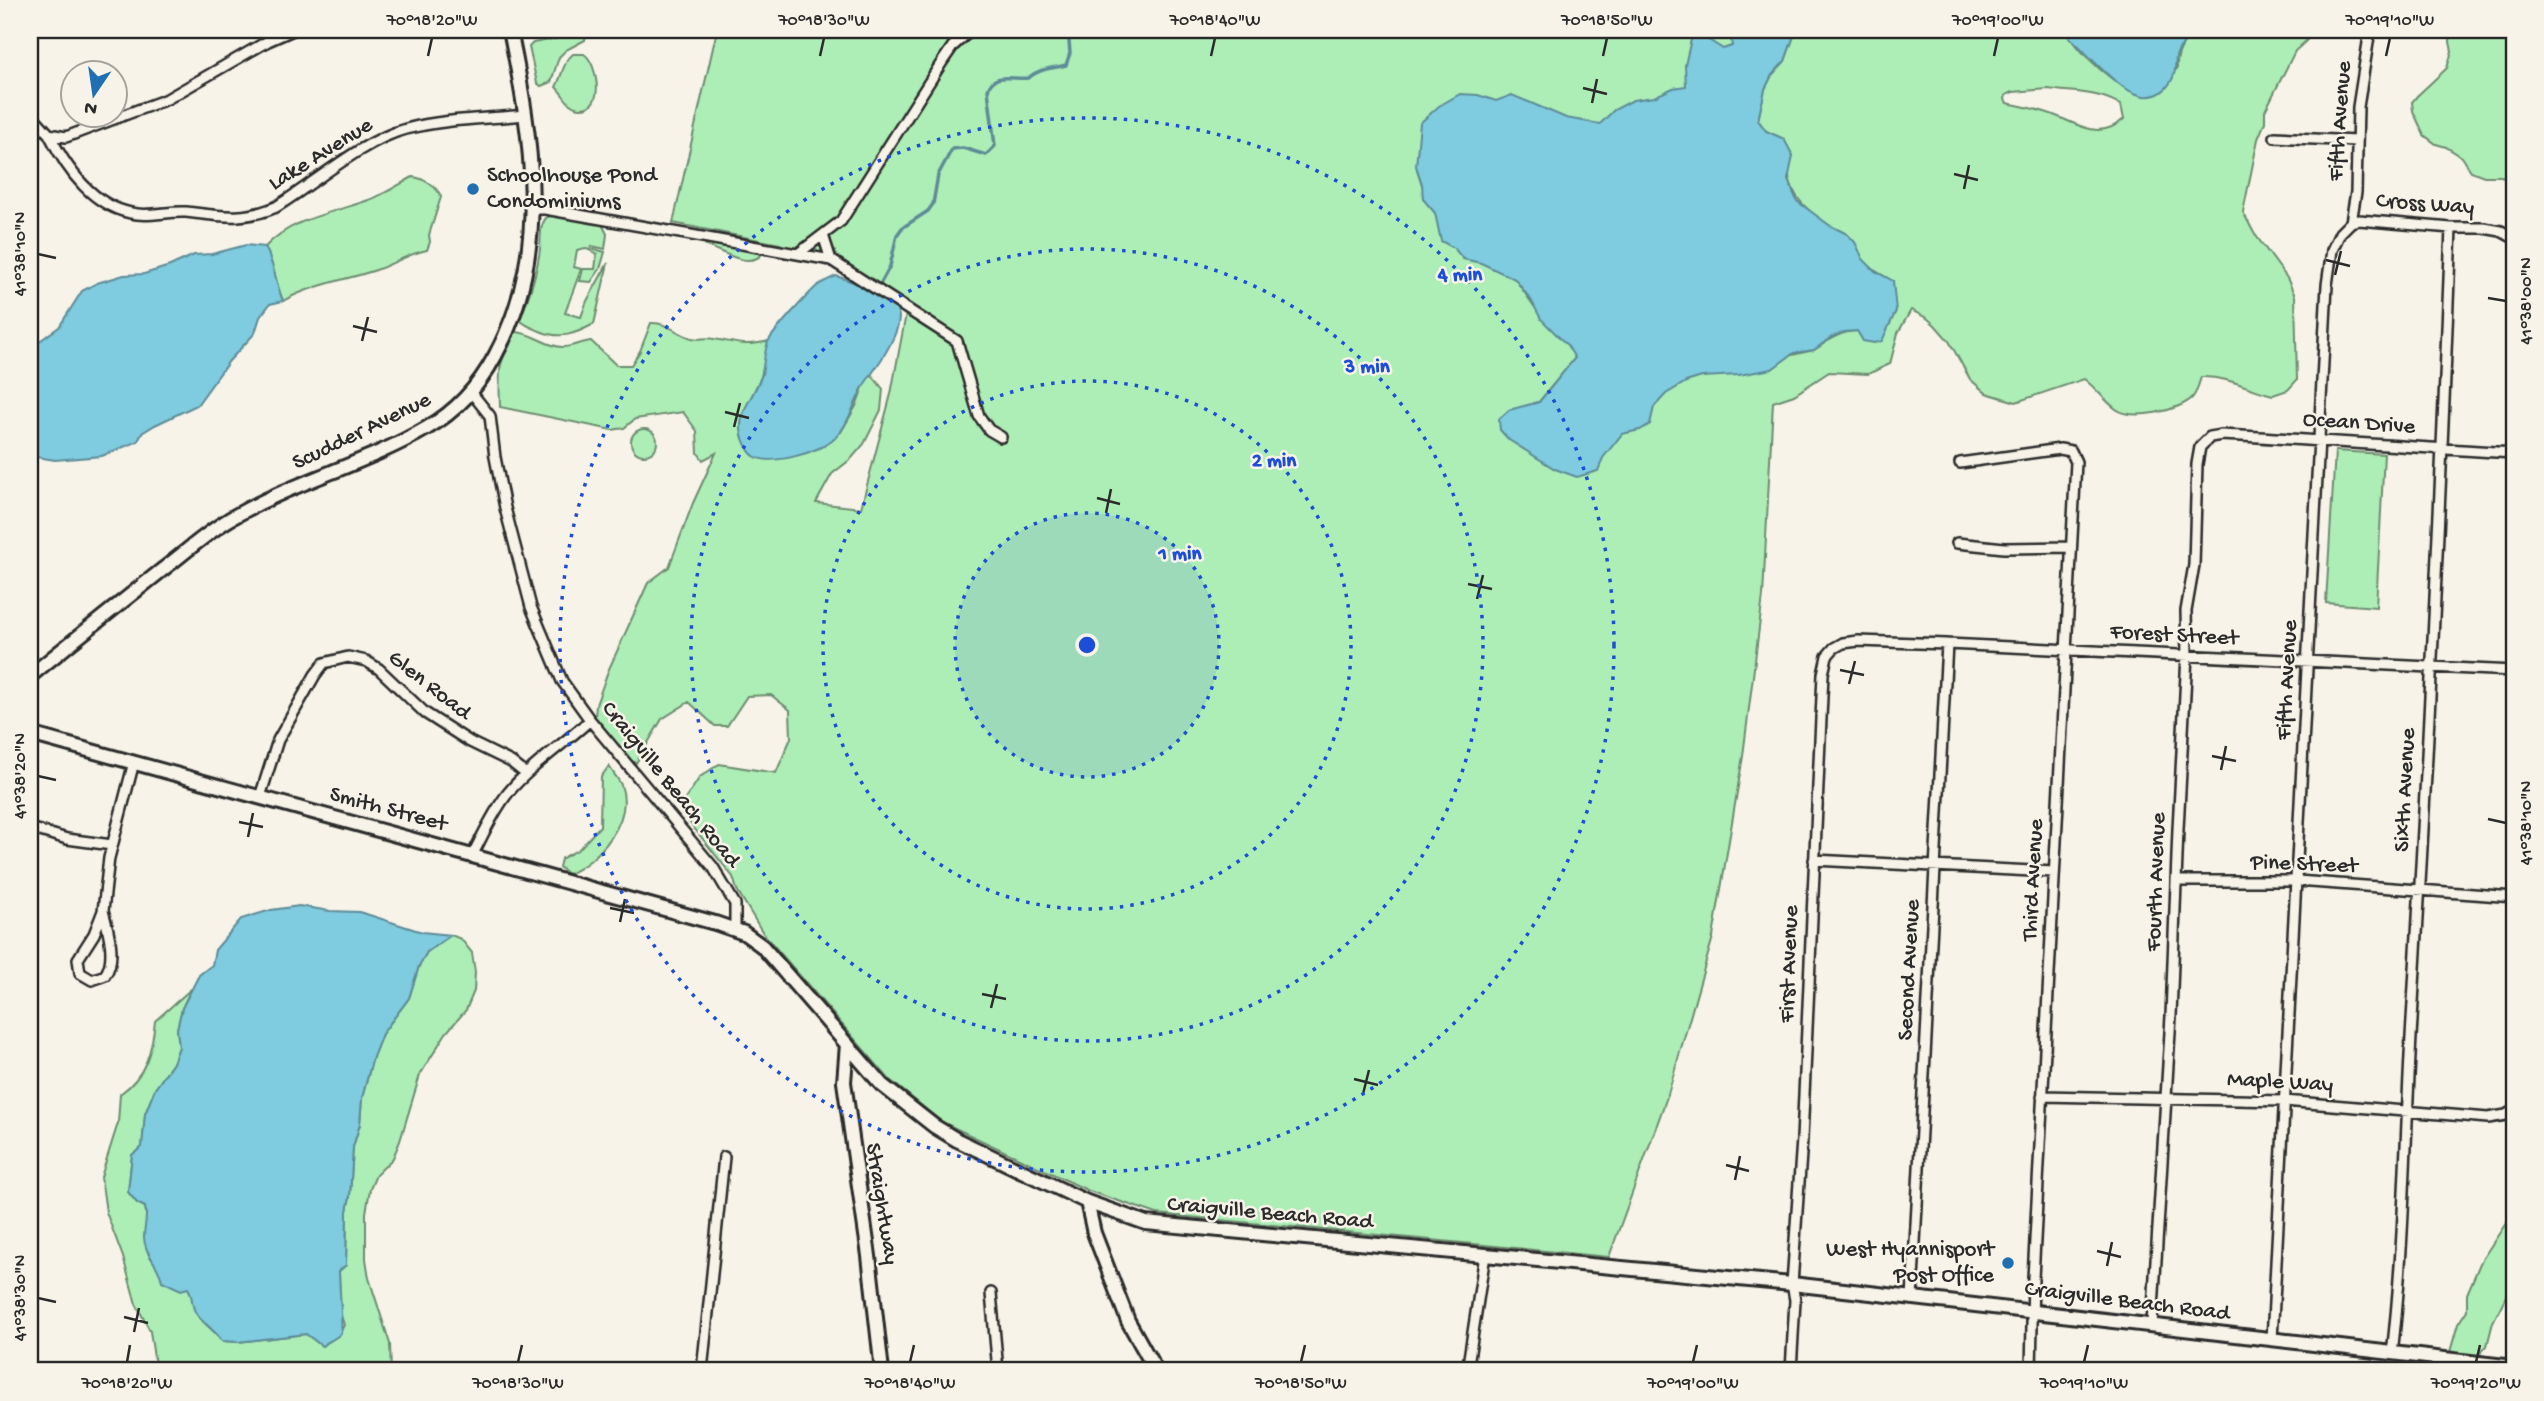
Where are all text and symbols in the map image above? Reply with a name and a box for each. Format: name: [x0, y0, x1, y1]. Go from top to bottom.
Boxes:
text: 70°18'20"W: [385, 11, 478, 32]
text: 70°18'30"W: [777, 11, 870, 32]
text: 70°18'40"W: [1169, 11, 1260, 32]
text: 70°18'50"W: [1560, 11, 1653, 32]
text: 70°19'00"W: [1951, 11, 2044, 32]
text: 70°19'10"W: [2345, 11, 2434, 32]
street label: Fifth Avenue: [2323, 59, 2359, 183]
north arrow: [60, 60, 130, 130]
text: N: [82, 95, 100, 120]
street label: Lake Avenue: [264, 112, 379, 198]
place label: Schoolhouse Pond Condominiums: [487, 163, 658, 216]
marker: Schoolhouse Pond Condominiums: [465, 181, 481, 197]
street label: Cross Way: [2375, 188, 2475, 222]
text: 41°38'10"N: [11, 212, 32, 296]
text: 41°38'00"N: [2517, 257, 2538, 345]
text: 4 min: [1437, 264, 1483, 289]
text: 3 min: [1343, 356, 1391, 381]
street label: Scudder Avenue: [288, 386, 437, 477]
street label: Ocean Drive: [2302, 407, 2417, 441]
text: 2 min: [1252, 450, 1297, 475]
text: 1 min: [1158, 543, 1202, 568]
street label: Fifth Avenue: [2271, 618, 2305, 742]
street label: Forest Street: [2108, 619, 2240, 653]
centre of rings: [1075, 633, 1099, 657]
street label: Glen Road: [382, 645, 477, 728]
street label: Craigville Beach Road: [595, 696, 746, 875]
street label: Sixth Avenue: [2389, 726, 2423, 853]
text: 41°38'20"N: [11, 733, 32, 819]
street label: Smith Street: [326, 781, 451, 839]
text: 41°38'10"N: [2517, 781, 2538, 865]
street label: Fourth Avenue: [2141, 811, 2173, 953]
street label: Third Avenue: [2017, 817, 2051, 944]
street label: Pine Street: [2249, 850, 2360, 880]
street label: Second Avenue: [1893, 898, 1927, 1041]
street label: First Avenue: [1774, 904, 1806, 1024]
street label: Maple Way: [2226, 1067, 2334, 1099]
street label: Straightway: [858, 1141, 904, 1267]
street label: Craigville Beach Road: [1166, 1192, 1375, 1237]
place label: West Hyannisport Post Office: [1826, 1237, 1996, 1290]
text: 41°38'30"N: [11, 1255, 32, 1341]
marker: West Hyannisport Post Office: [2000, 1255, 2016, 1271]
street label: Craigville Beach Road: [2023, 1276, 2233, 1328]
text: 70°18'20"W: [80, 1374, 173, 1395]
text: 70°18'30"W: [471, 1374, 564, 1395]
text: 70°18'40"W: [864, 1374, 955, 1395]
text: 70°18'50"W: [1254, 1374, 1347, 1395]
text: 70°19'00"W: [1646, 1374, 1739, 1395]
text: 70°19'10"W: [2039, 1374, 2128, 1395]
text: 70°19'20"W: [2430, 1374, 2521, 1395]

